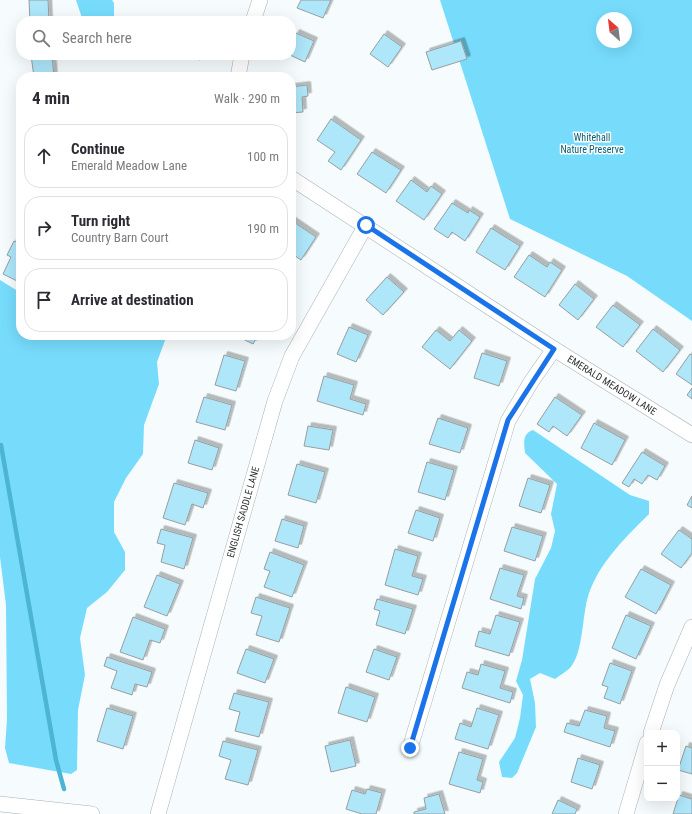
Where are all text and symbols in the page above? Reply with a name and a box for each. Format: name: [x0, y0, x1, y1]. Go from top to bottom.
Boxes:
north arrow: [596, 12, 632, 48]
search box: [16, 16, 296, 60]
icon: search: [30, 27, 52, 49]
text: Search here: [62, 29, 132, 47]
text: 4 min: [32, 88, 70, 108]
text: Walk · 290 m: [214, 91, 280, 106]
park label: Whitehall Nature Preserve: [560, 132, 624, 155]
text: Continue: [71, 140, 125, 158]
icon: ahead: [33, 145, 55, 167]
text: 100 m: [247, 149, 279, 164]
text: Emerald Meadow Lane: [71, 158, 187, 173]
text: Turn right: [71, 212, 130, 230]
route start: [357, 216, 375, 234]
icon: right: [33, 217, 55, 239]
text: 190 m: [247, 221, 279, 236]
text: Country Barn Court: [71, 230, 169, 245]
icon: arrive: [33, 289, 55, 311]
text: Arrive at destination: [71, 291, 194, 309]
street label: EMERALD MEADOW LANE: [565, 353, 659, 417]
street label: ENGLISH SADDLE LANE: [225, 465, 261, 559]
map controls: [644, 730, 680, 802]
button: +: [644, 730, 680, 766]
route end: [401, 739, 419, 757]
button: −: [644, 766, 680, 802]

